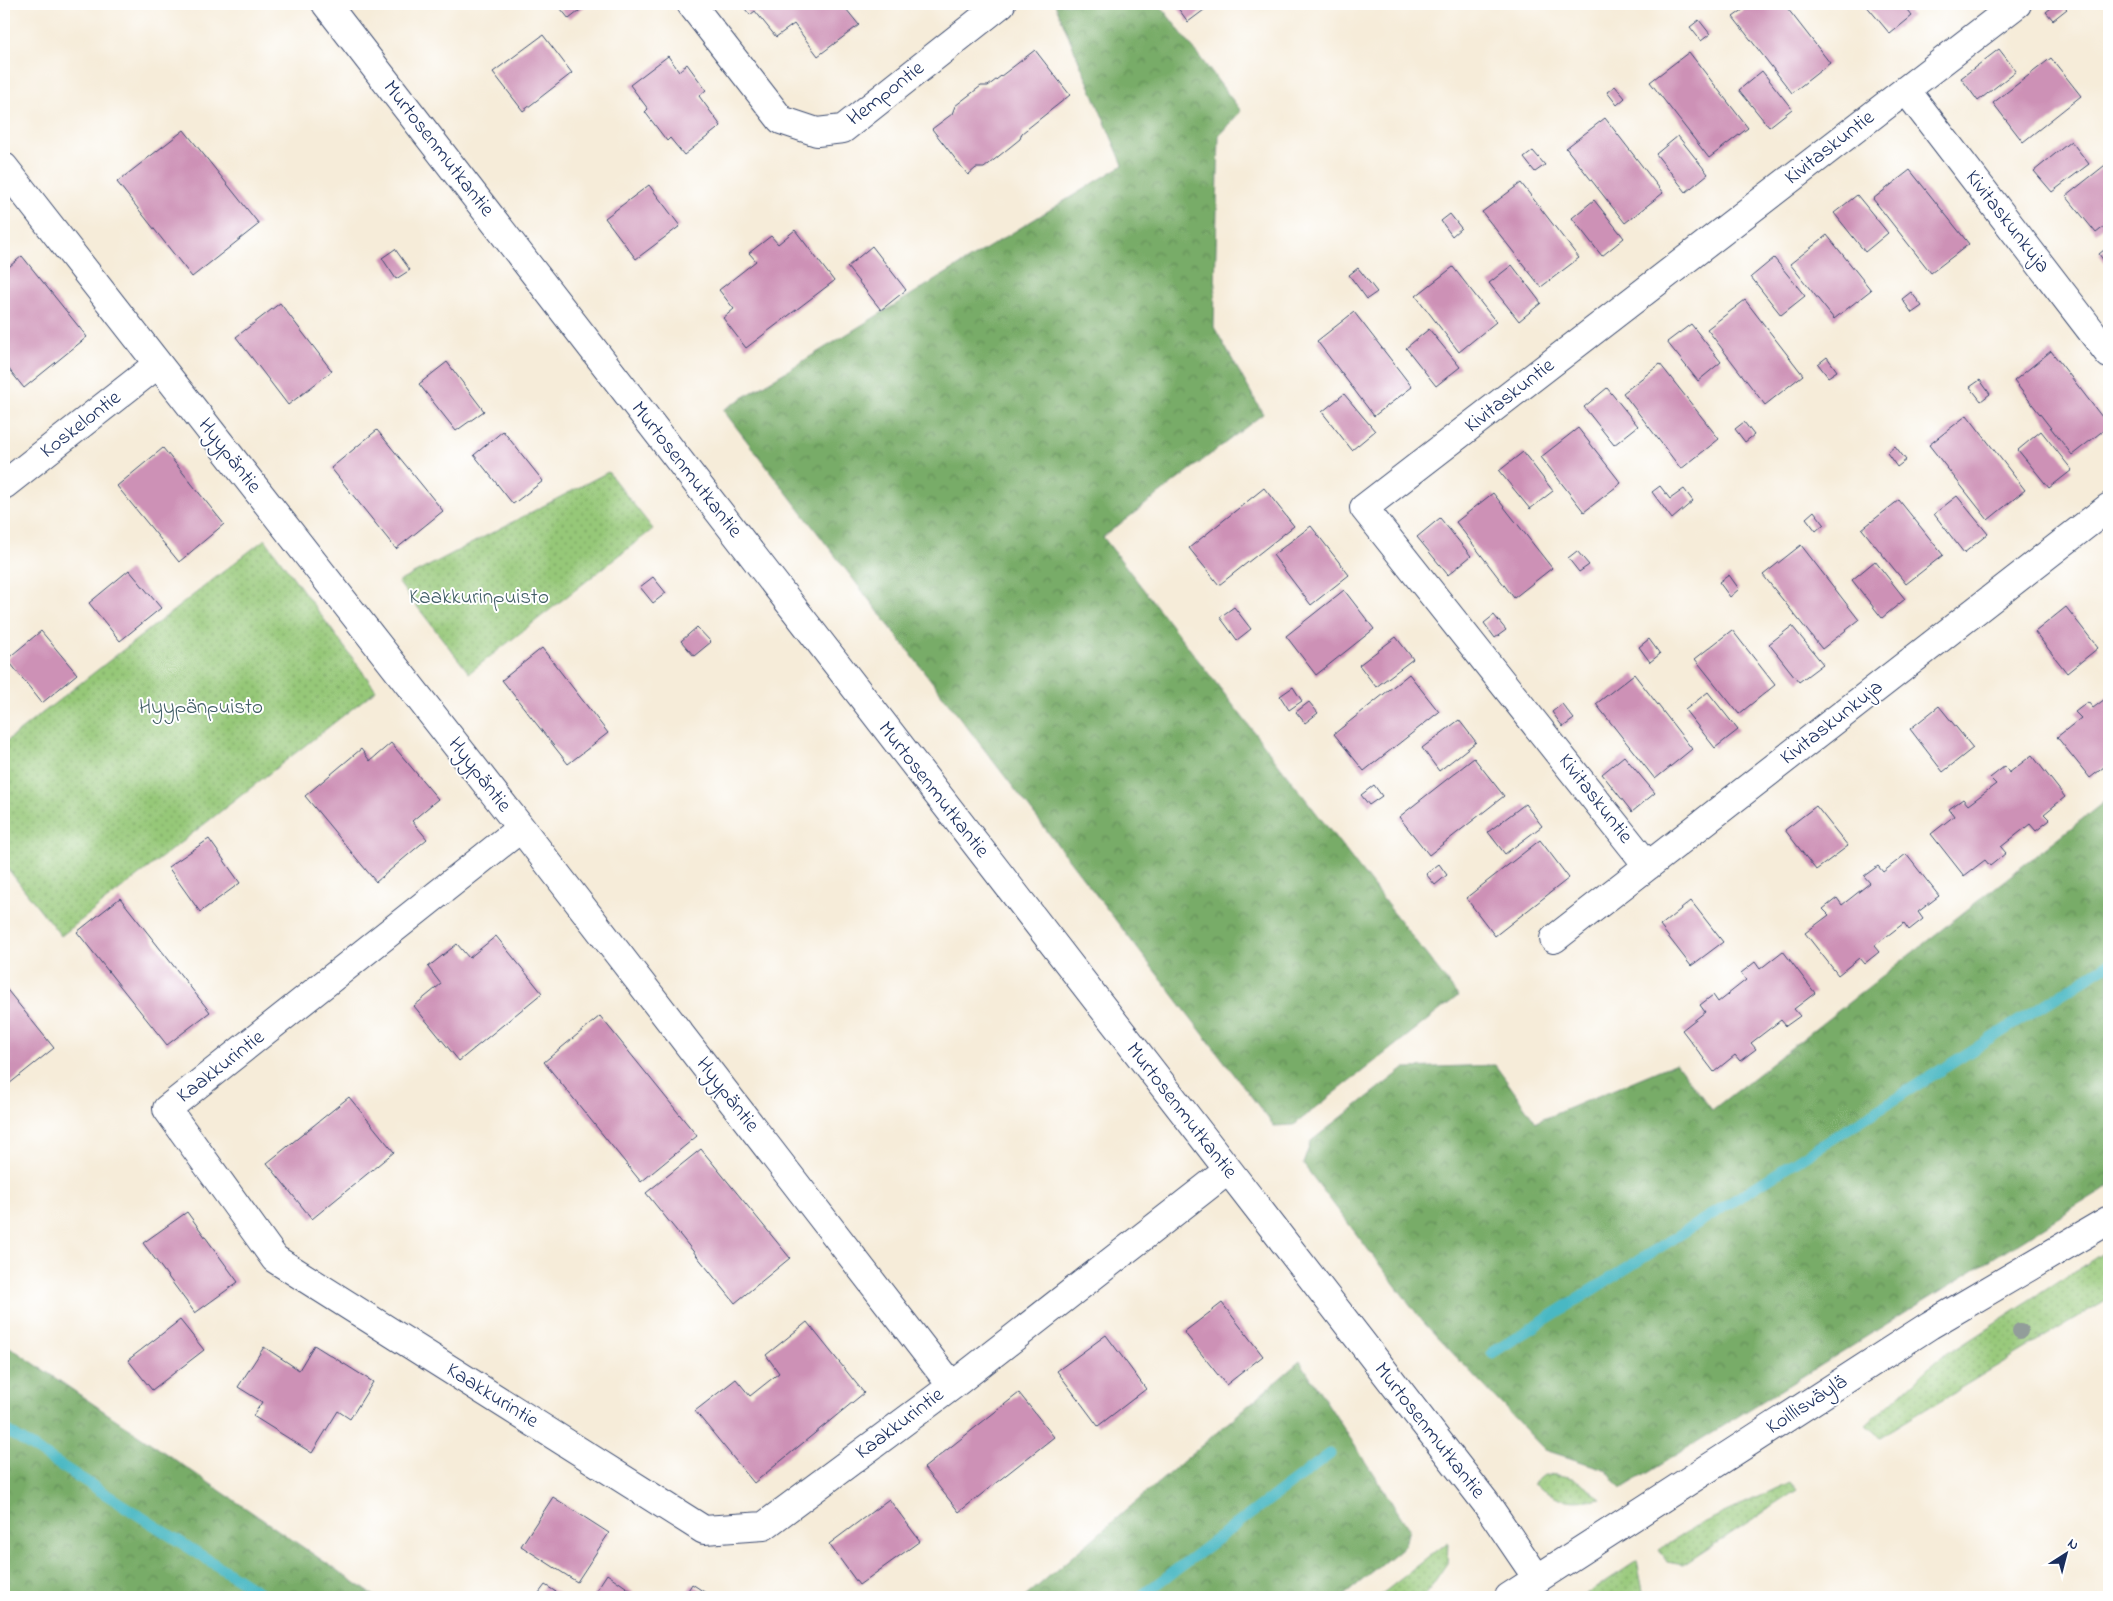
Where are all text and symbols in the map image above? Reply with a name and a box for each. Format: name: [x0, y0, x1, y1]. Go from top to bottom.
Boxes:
street label: Hempontie: [841, 54, 931, 134]
street label: Murtosenmutkantie: [375, 74, 501, 224]
street label: Kivitaskuntie: [1779, 103, 1882, 193]
street label: Kivitaskunkuja: [1957, 164, 2057, 280]
street label: Kivitaskuntie: [1459, 351, 1562, 441]
street label: Koskelontie: [34, 383, 128, 466]
street label: Murtosenmutkantie: [623, 395, 749, 545]
street label: Hyypäntie: [188, 412, 268, 502]
park label: Kaakkurinpuisto: [409, 583, 549, 613]
street label: Kivitaskunkuja: [1774, 673, 1890, 773]
park label: Hyypänpuisto: [139, 693, 263, 725]
street label: Murtosenmutkantie: [870, 715, 996, 865]
street label: Hyypäntie: [438, 731, 518, 821]
street label: Kivitaskuntie: [1550, 748, 1640, 851]
street label: Kaakkurintie: [171, 1023, 272, 1111]
street label: Murtosenmutkantie: [1118, 1036, 1244, 1186]
street label: Hyypäntie: [686, 1051, 766, 1141]
street label: Kaakkurintie: [440, 1356, 545, 1437]
street label: Murtosenmutkantie: [1366, 1356, 1492, 1506]
street label: Koillisväylä: [1761, 1367, 1855, 1444]
street label: Kaakkurintie: [849, 1380, 951, 1467]
north arrow: [2040, 1528, 2090, 1578]
text: N: [2063, 1533, 2083, 1556]

